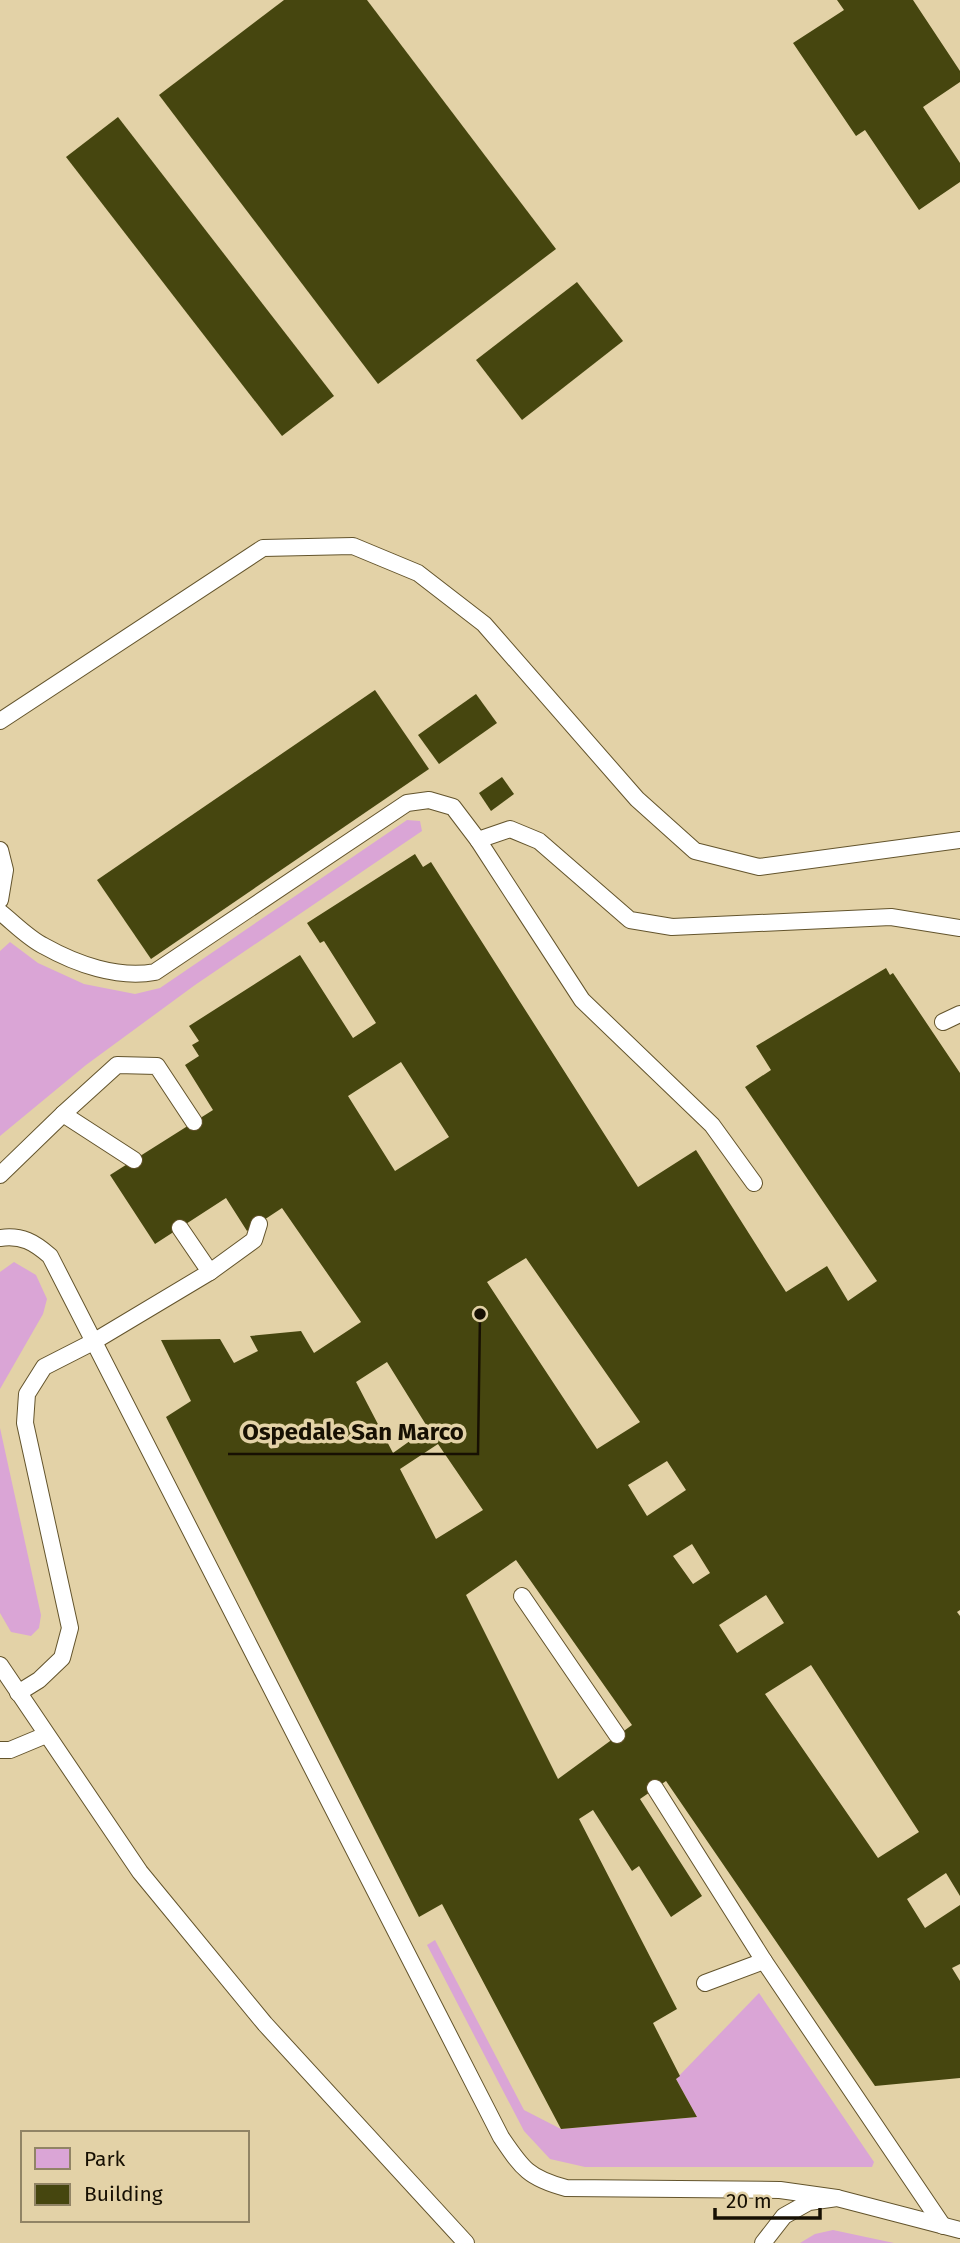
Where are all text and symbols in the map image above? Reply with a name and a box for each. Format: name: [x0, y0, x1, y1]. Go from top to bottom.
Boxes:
callout: Ospedale San Marco: [228, 1409, 478, 1454]
text: Ospedale San Marco: [242, 1418, 464, 1446]
legend: [21, 2131, 248, 2222]
text: Park: [84, 2146, 126, 2172]
scale bar: [715, 2176, 820, 2220]
text: Building: [84, 2181, 163, 2207]
text: 20 m: [726, 2188, 772, 2214]

